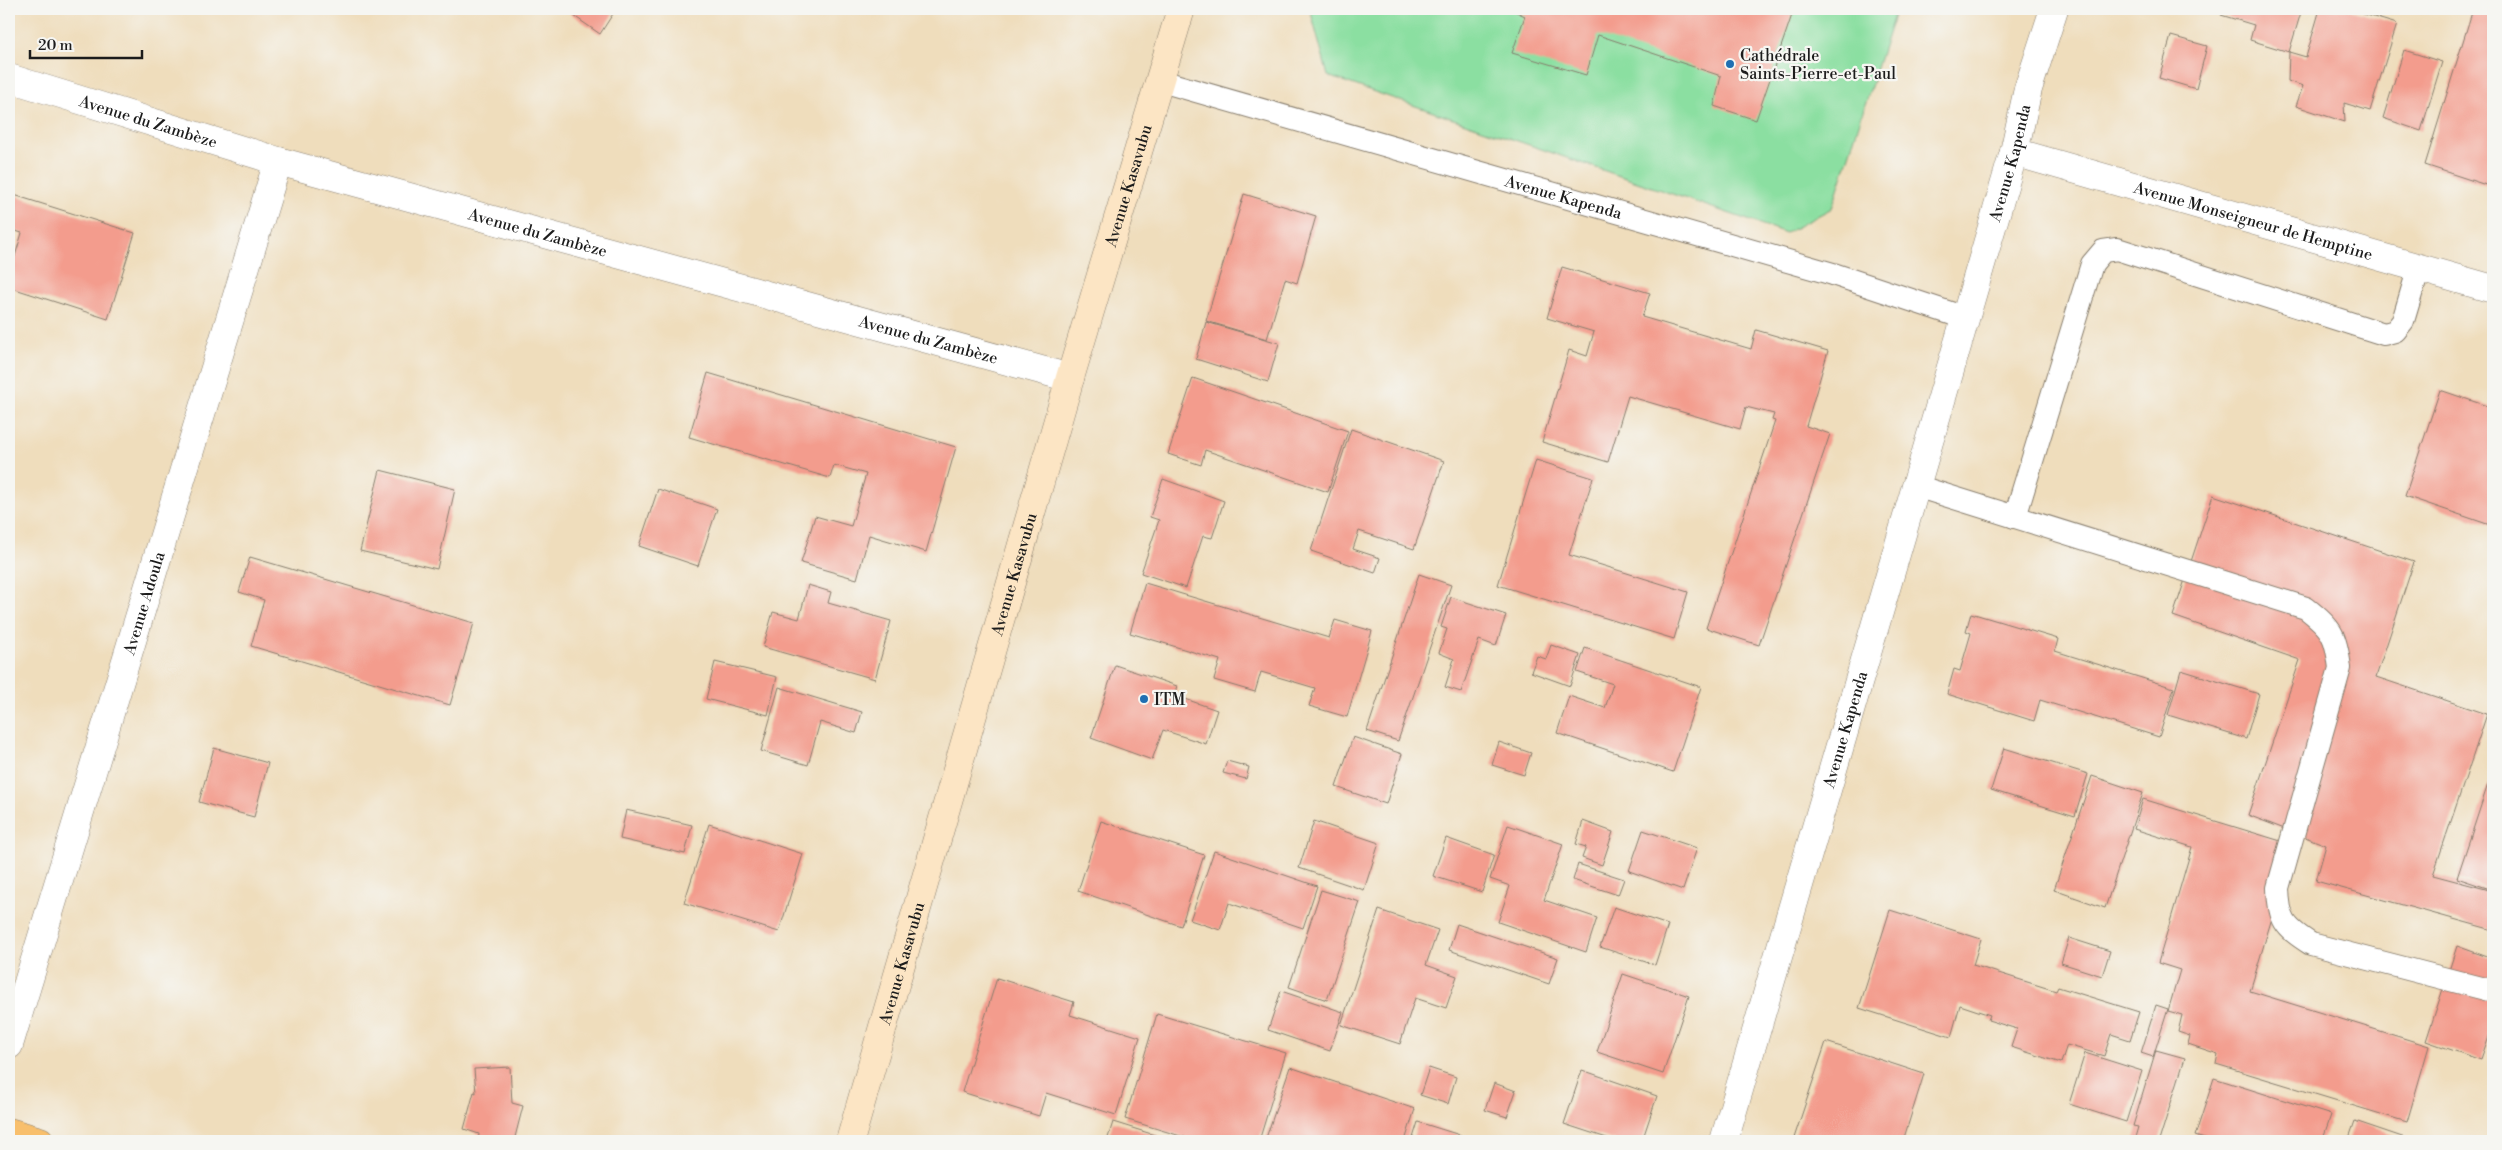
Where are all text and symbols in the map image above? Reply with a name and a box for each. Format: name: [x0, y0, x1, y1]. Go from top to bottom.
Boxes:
scale bar: [30, 28, 142, 60]
text: 20 m: [38, 36, 73, 55]
place label: Cathédrale Saints-Pierre-et-Paul: [1740, 46, 1896, 84]
marker: Cathédrale Saints-Pierre-et-Paul: [1724, 58, 1736, 70]
street label: Avenue du Zambèze: [76, 91, 220, 153]
street label: Avenue Kapenda: [1985, 102, 2035, 225]
street label: Avenue Kasavubu: [1101, 122, 1157, 250]
street label: Avenue Kapenda: [1502, 171, 1625, 224]
street label: Avenue Monseigneur de Hemptine: [2130, 177, 2375, 265]
street label: Avenue du Zambèze: [465, 204, 609, 262]
street label: Avenue du Zambèze: [856, 311, 1000, 369]
street label: Avenue Kasavubu: [987, 511, 1042, 639]
street label: Avenue Adoula: [119, 548, 170, 658]
street label: Avenue Kapenda: [1819, 668, 1872, 791]
place label: ITM: [1154, 690, 1186, 710]
marker: ITM: [1138, 693, 1150, 705]
street label: Avenue Kasavubu: [875, 900, 929, 1028]

